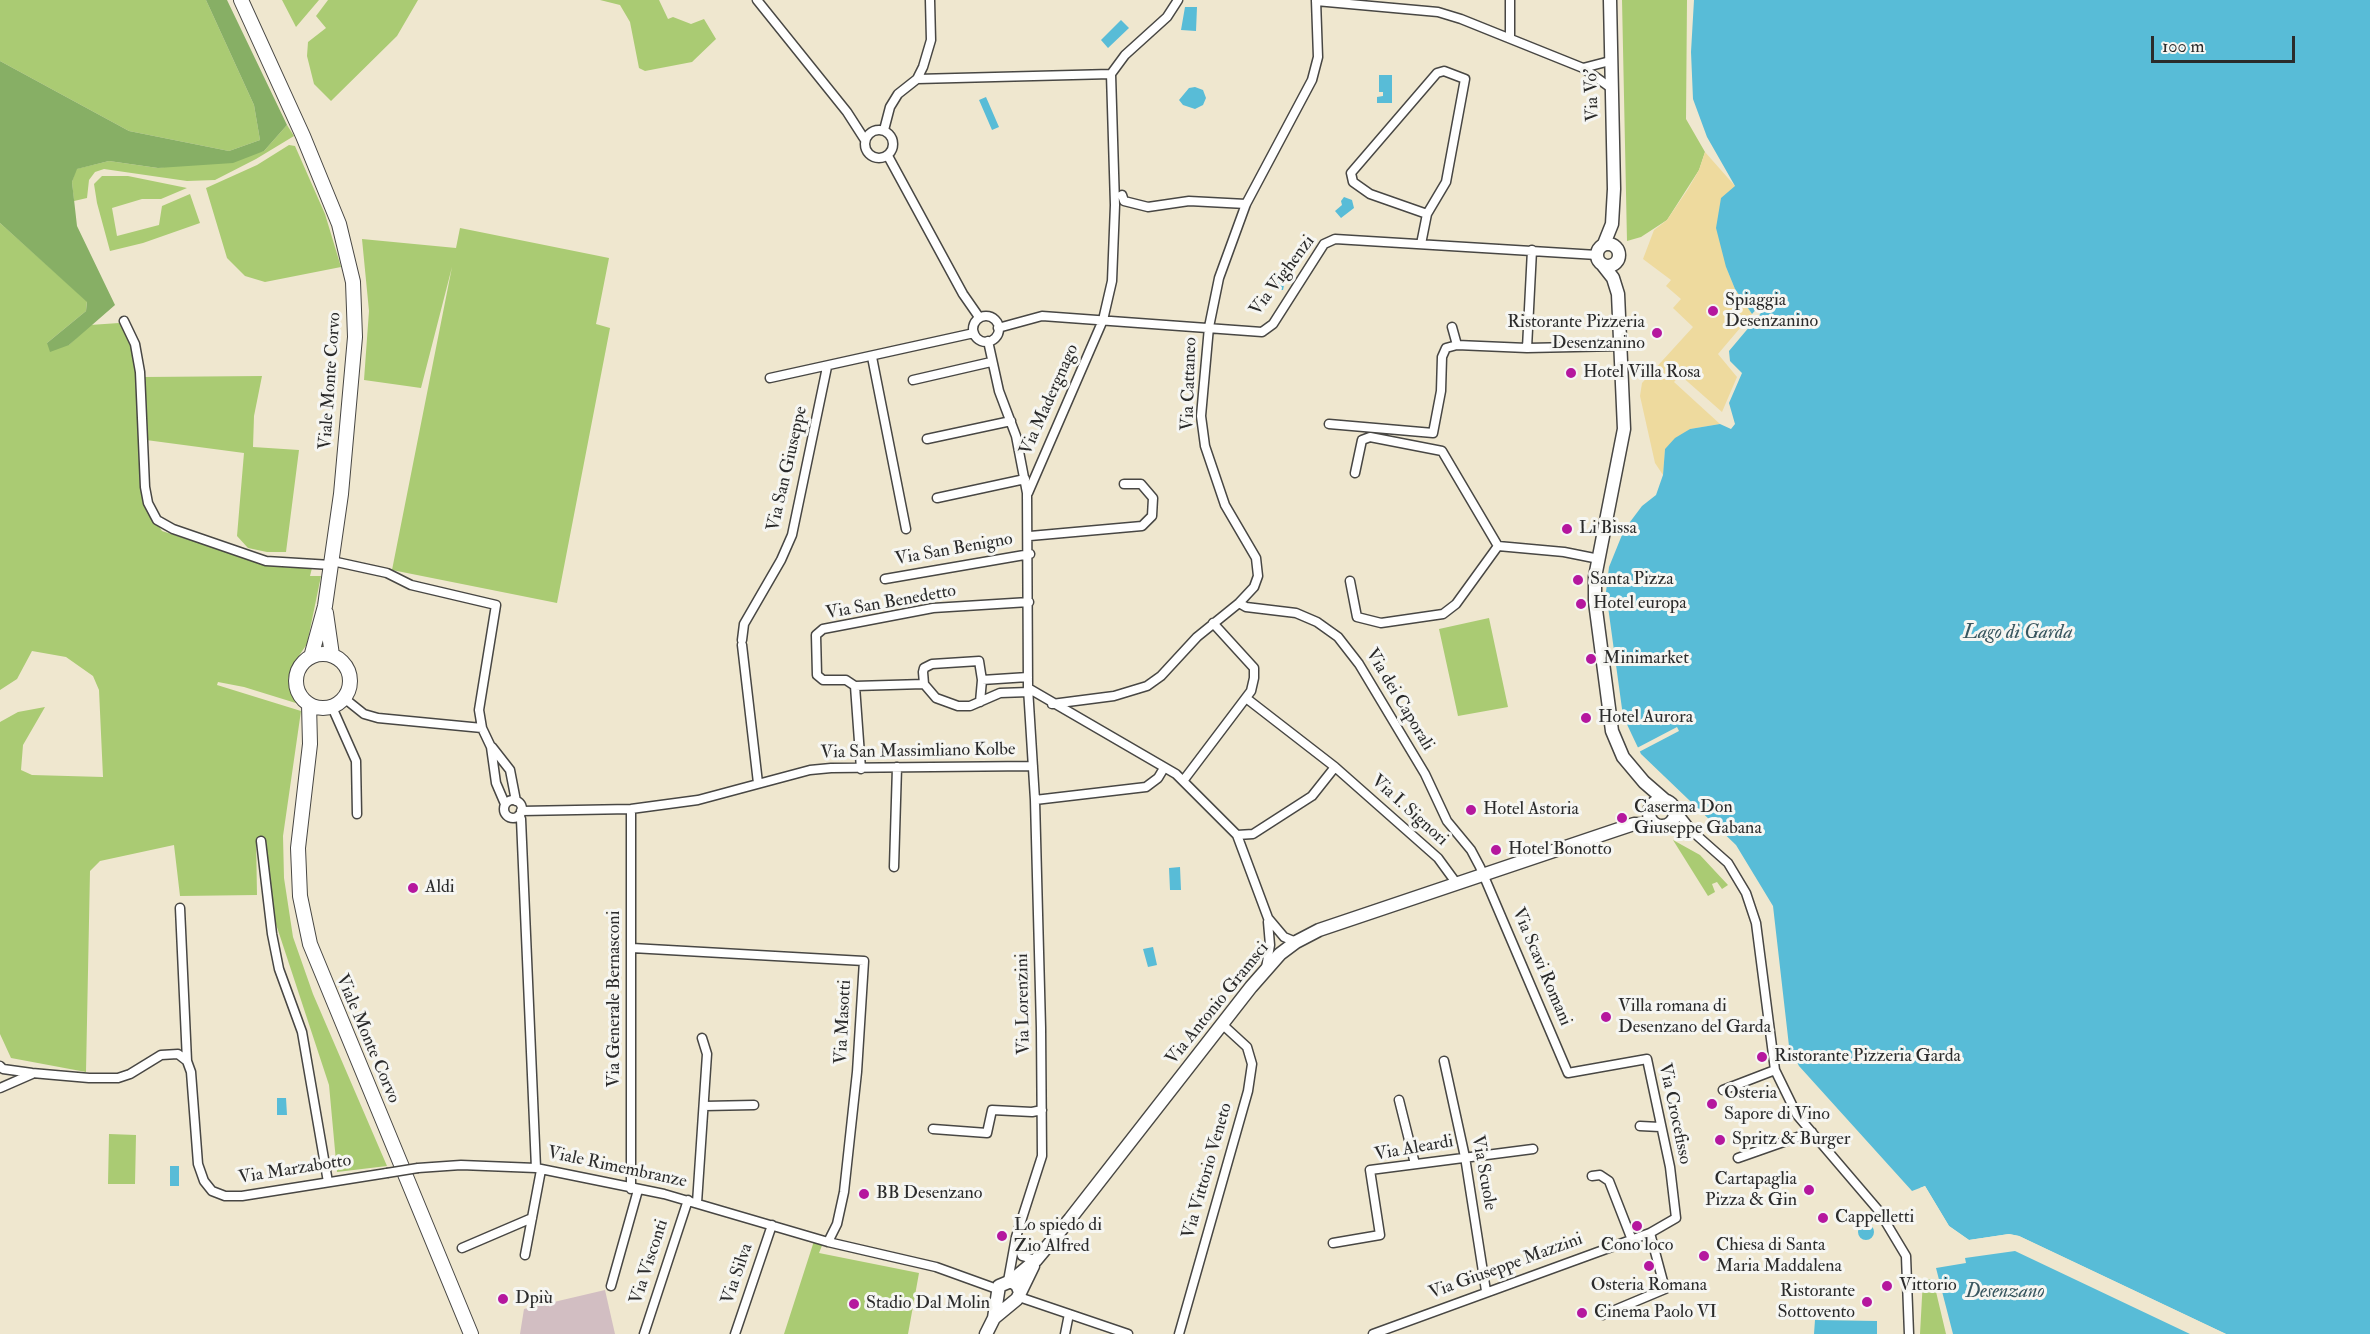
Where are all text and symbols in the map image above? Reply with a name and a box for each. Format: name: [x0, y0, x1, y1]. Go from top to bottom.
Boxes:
scale bar: [2154, 24, 2298, 62]
text: 100 m: [2162, 35, 2205, 58]
street label: Via Vo': [1581, 68, 1605, 122]
street label: Via Vighenzi: [1246, 232, 1320, 320]
place label: Spiaggia Desenzanino: [1725, 290, 1818, 332]
marker: Spiaggia Desenzanino: [1706, 304, 1720, 318]
street label: Viale Monte Corvo: [315, 312, 347, 450]
place label: Ristorante Pizzeria Desenzanino: [1507, 312, 1645, 354]
marker: Ristorante Pizzeria Desenzanino: [1650, 326, 1664, 340]
street label: Via Cattaneo: [1178, 337, 1202, 431]
street label: Via Madergnago: [1016, 341, 1084, 459]
place label: Hotel Villa Rosa: [1583, 362, 1701, 384]
marker: Hotel Villa Rosa: [1564, 366, 1578, 380]
street label: Via San Giuseppe: [763, 404, 813, 534]
place label: Li Bissa: [1579, 518, 1637, 540]
marker: Li Bissa: [1560, 522, 1574, 536]
street label: Via San Benigno: [893, 529, 1015, 571]
place label: Santa Pizza: [1590, 569, 1674, 591]
marker: Santa Pizza: [1571, 573, 1585, 587]
street label: Via San Benedetto: [824, 581, 958, 625]
place label: Hotel europa: [1593, 593, 1687, 615]
marker: Hotel europa: [1574, 597, 1588, 611]
water label: Lago di Garda: [1963, 622, 2073, 646]
street label: Via dei Caporali: [1360, 645, 1438, 755]
place label: Minimarket: [1603, 648, 1689, 670]
marker: Minimarket: [1584, 652, 1598, 666]
place label: Hotel Aurora: [1598, 707, 1693, 729]
marker: Hotel Aurora: [1579, 711, 1593, 725]
street label: Via San Massimliano Kolbe: [820, 739, 1016, 765]
street label: Via I. Signori: [1366, 771, 1452, 851]
place label: Caserma Don Giuseppe Gabana: [1634, 797, 1762, 840]
place label: Hotel Astoria: [1483, 799, 1579, 821]
marker: Hotel Astoria: [1464, 803, 1478, 817]
marker: Caserma Don Giuseppe Gabana: [1615, 811, 1629, 825]
place label: Hotel Bonotto: [1508, 839, 1612, 861]
marker: Hotel Bonotto: [1489, 843, 1503, 857]
place label: Aldi: [425, 877, 455, 899]
marker: Aldi: [406, 881, 420, 895]
street label: Via Scavi Romani: [1506, 905, 1576, 1029]
street label: Via Generale Bernasconi: [604, 911, 626, 1087]
street label: Via Antonio Gramsci: [1162, 938, 1274, 1070]
street label: Via Lorenzini: [1012, 953, 1036, 1055]
street label: Viale Monte Corvo: [330, 971, 404, 1107]
street label: Via Masotti: [831, 979, 857, 1065]
place label: Villa romana di Desenzano del Garda: [1618, 996, 1771, 1038]
marker: Villa romana di Desenzano del Garda: [1599, 1010, 1613, 1024]
place label: Ristorante Pizzeria Garda: [1774, 1046, 1961, 1068]
marker: Ristorante Pizzeria Garda: [1755, 1050, 1769, 1064]
street label: Via Crocefisso: [1653, 1062, 1695, 1166]
place label: Osteria Sapore di Vino: [1724, 1083, 1830, 1126]
marker: Osteria Sapore di Vino: [1705, 1097, 1719, 1111]
street label: Via Vittorio Veneto: [1178, 1101, 1238, 1241]
place label: Spritz & Burger: [1732, 1129, 1850, 1151]
street label: Via Aleardi: [1373, 1131, 1455, 1167]
marker: Spritz & Burger: [1713, 1133, 1727, 1147]
street label: Via Scuole: [1466, 1134, 1500, 1212]
street label: Viale Rimembranze: [545, 1143, 689, 1193]
street label: Via Marzabotto: [237, 1150, 353, 1190]
place label: Cartapaglia Pizza & Gin: [1705, 1169, 1797, 1212]
place label: BB Desenzano: [876, 1183, 982, 1205]
marker: Cartapaglia Pizza & Gin: [1802, 1183, 1816, 1197]
marker: BB Desenzano: [857, 1187, 871, 1201]
place label: Cappelletti: [1835, 1207, 1914, 1229]
marker: Cappelletti: [1816, 1211, 1830, 1225]
place label: Lo spiedo di Zio Alfred: [1014, 1215, 1102, 1258]
street label: Via Visconti: [626, 1217, 674, 1307]
marker: Cono loco: [1630, 1219, 1644, 1233]
marker: Lo spiedo di Zio Alfred: [995, 1229, 1009, 1243]
street label: Via Giuseppe Mazzini: [1426, 1229, 1586, 1305]
place label: Cono loco: [1601, 1235, 1673, 1257]
place label: Chiesa di Santa Maria Maddalena: [1716, 1235, 1842, 1278]
street label: Via Silva: [718, 1241, 758, 1307]
marker: Chiesa di Santa Maria Maddalena: [1697, 1249, 1711, 1263]
marker: Osteria Romana: [1642, 1259, 1656, 1273]
place label: Osteria Romana: [1591, 1275, 1707, 1297]
place label: Vittorio: [1899, 1275, 1957, 1297]
marker: Vittorio: [1880, 1279, 1894, 1293]
place label: Ristorante Sottovento: [1777, 1281, 1855, 1324]
water label: Desenzano: [1965, 1281, 2045, 1305]
place label: Dpiù: [515, 1288, 553, 1310]
marker: Dpiù: [496, 1292, 510, 1306]
place label: Stadio Dal Molin: [866, 1293, 990, 1315]
marker: Ristorante Sottovento: [1860, 1295, 1874, 1309]
marker: Stadio Dal Molin: [847, 1297, 861, 1311]
place label: Cinema Paolo VI: [1594, 1302, 1717, 1324]
marker: Cinema Paolo VI: [1575, 1306, 1589, 1320]

